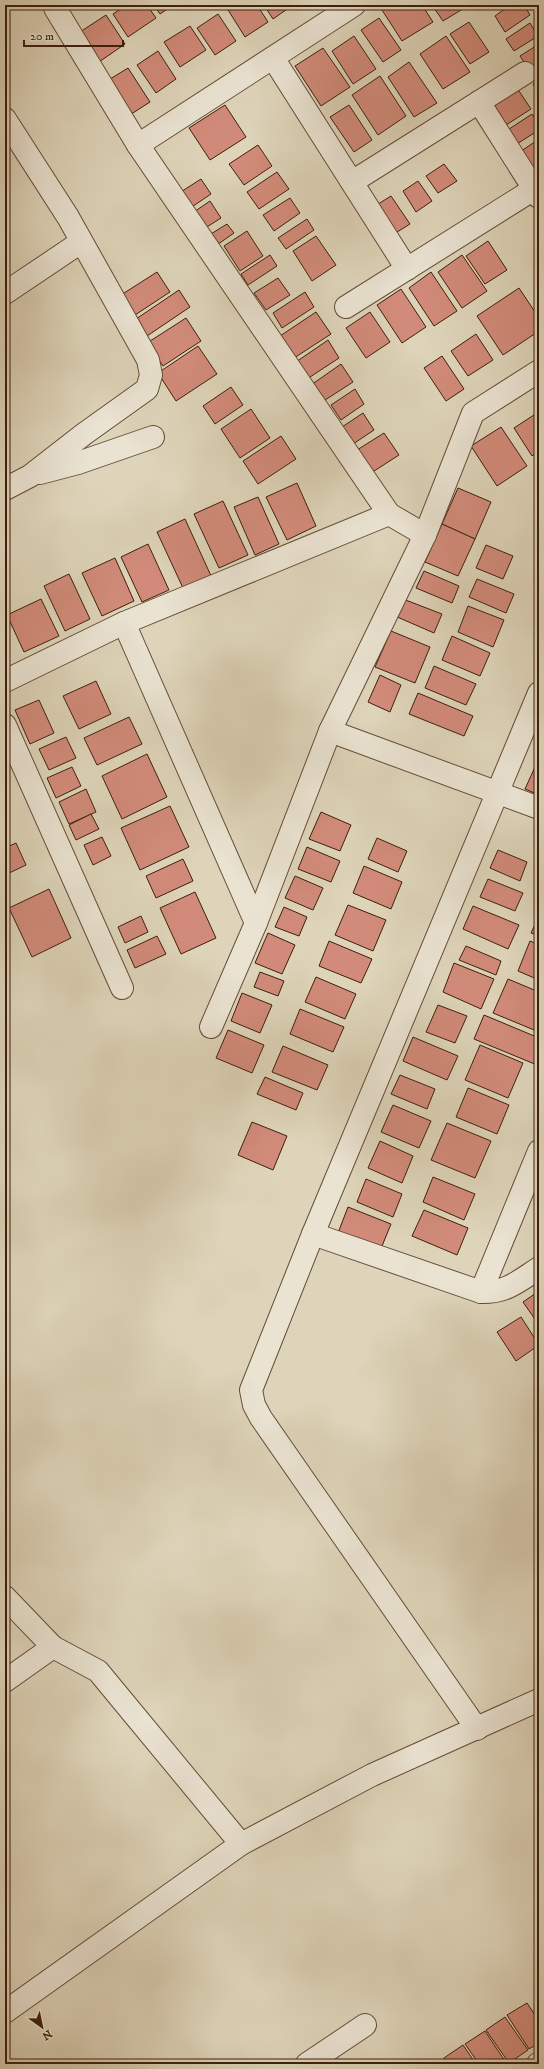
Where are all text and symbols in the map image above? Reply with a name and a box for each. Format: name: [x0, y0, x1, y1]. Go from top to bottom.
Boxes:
scale bar: [24, 22, 123, 48]
text: 20 m: [30, 29, 54, 44]
north arrow: [22, 2007, 62, 2047]
text: N: [39, 2026, 55, 2043]

